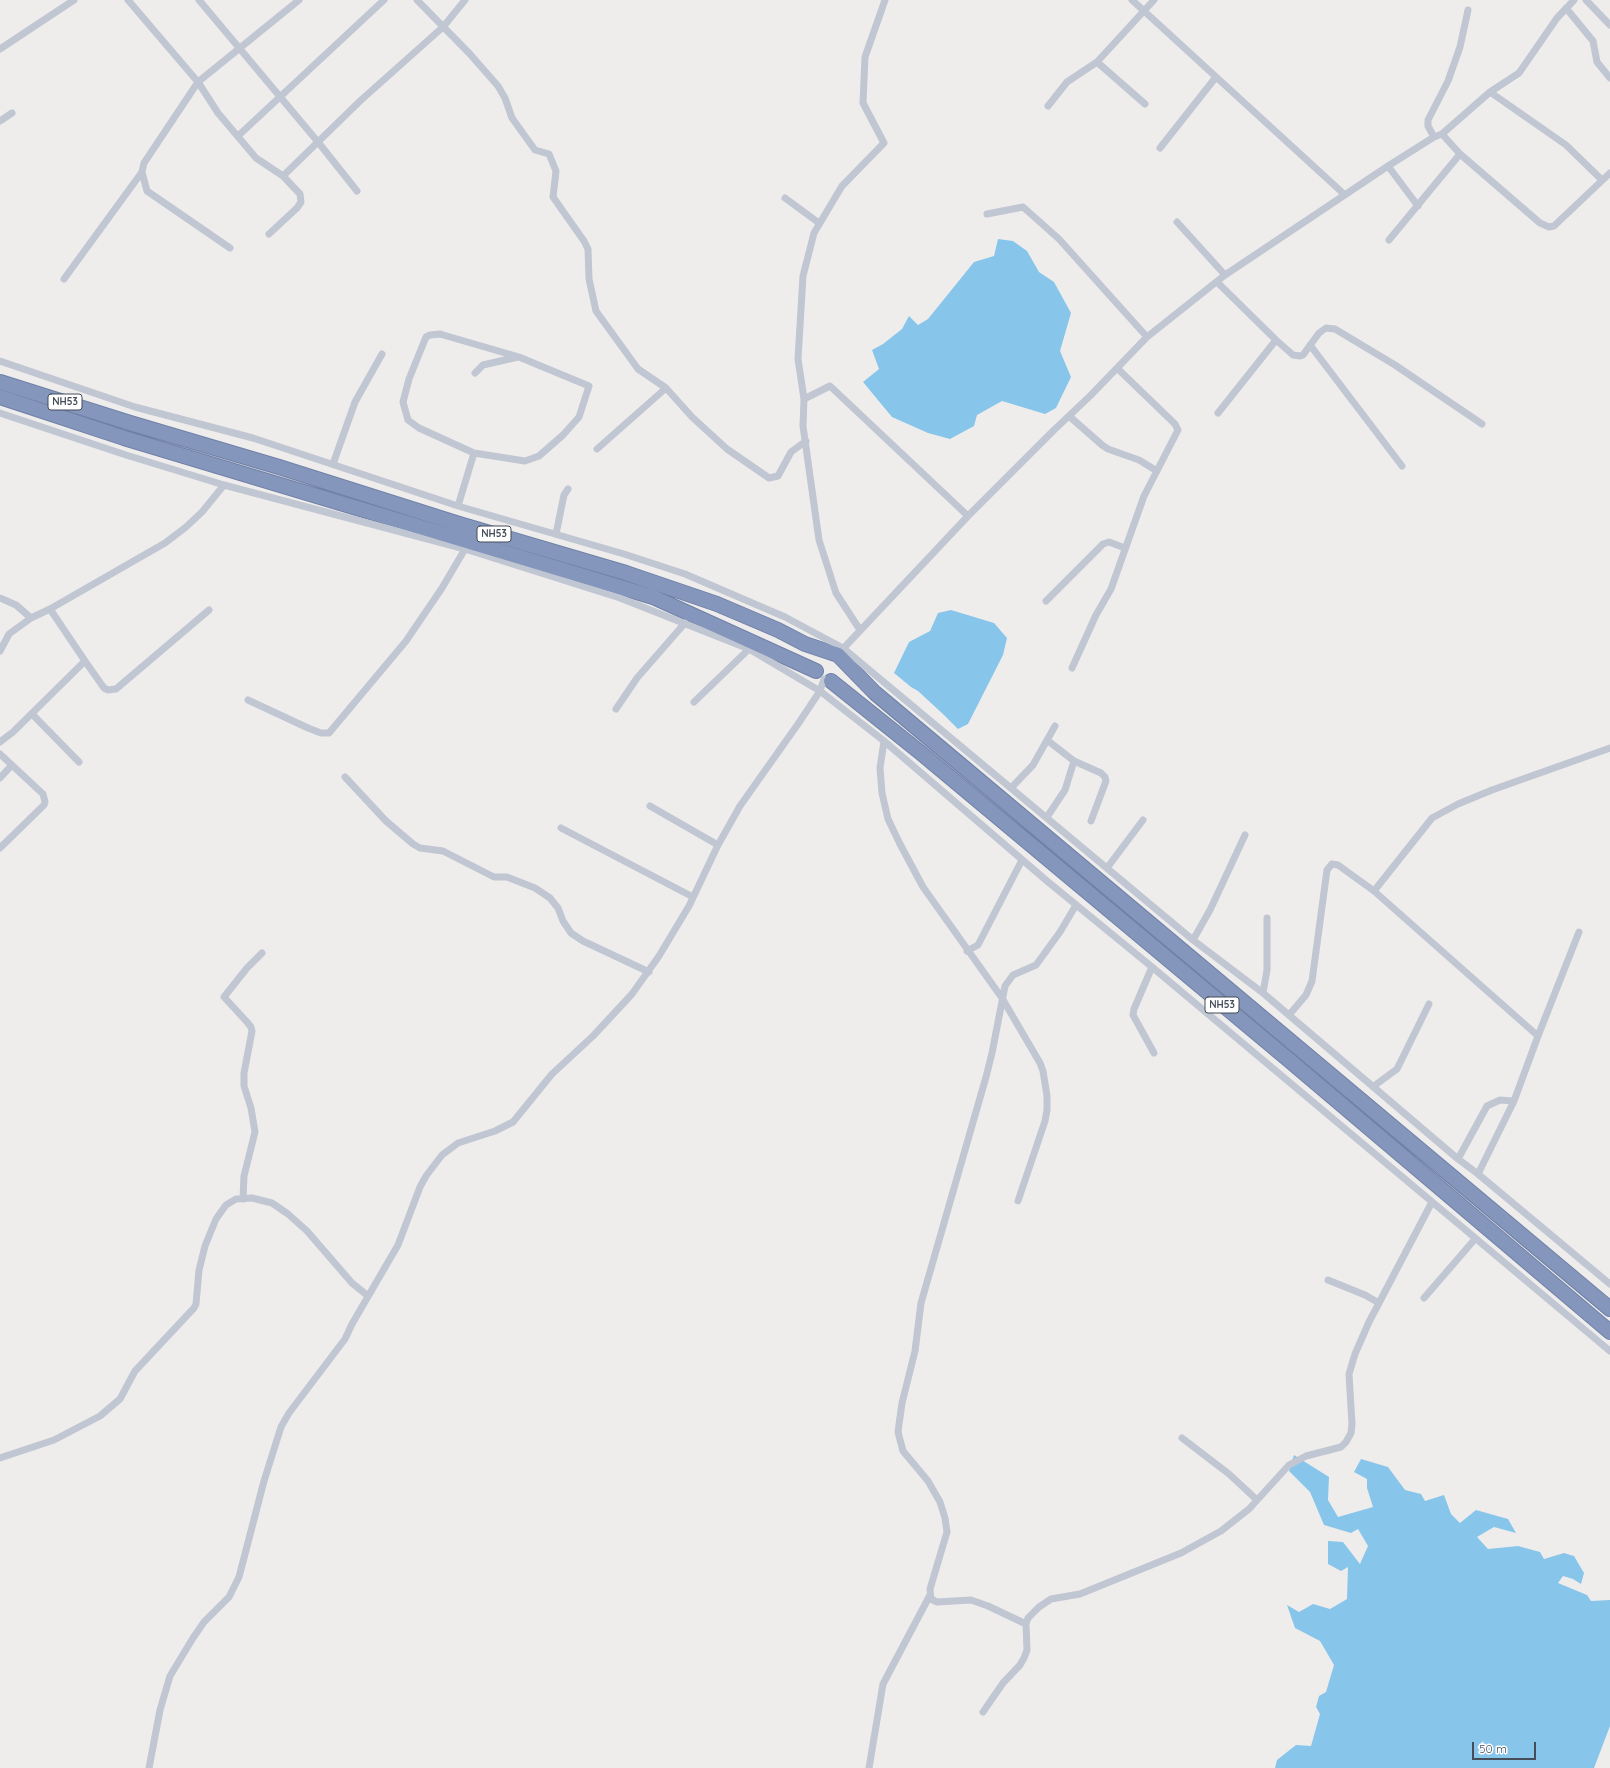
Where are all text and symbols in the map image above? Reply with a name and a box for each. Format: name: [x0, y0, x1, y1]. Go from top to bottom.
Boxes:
road number: NH53: [48, 394, 82, 410]
road number: NH53: [477, 526, 511, 542]
road number: NH53: [1205, 997, 1239, 1013]
scale bar: [1474, 1734, 1538, 1760]
text: 50 m: [1479, 1741, 1507, 1756]

